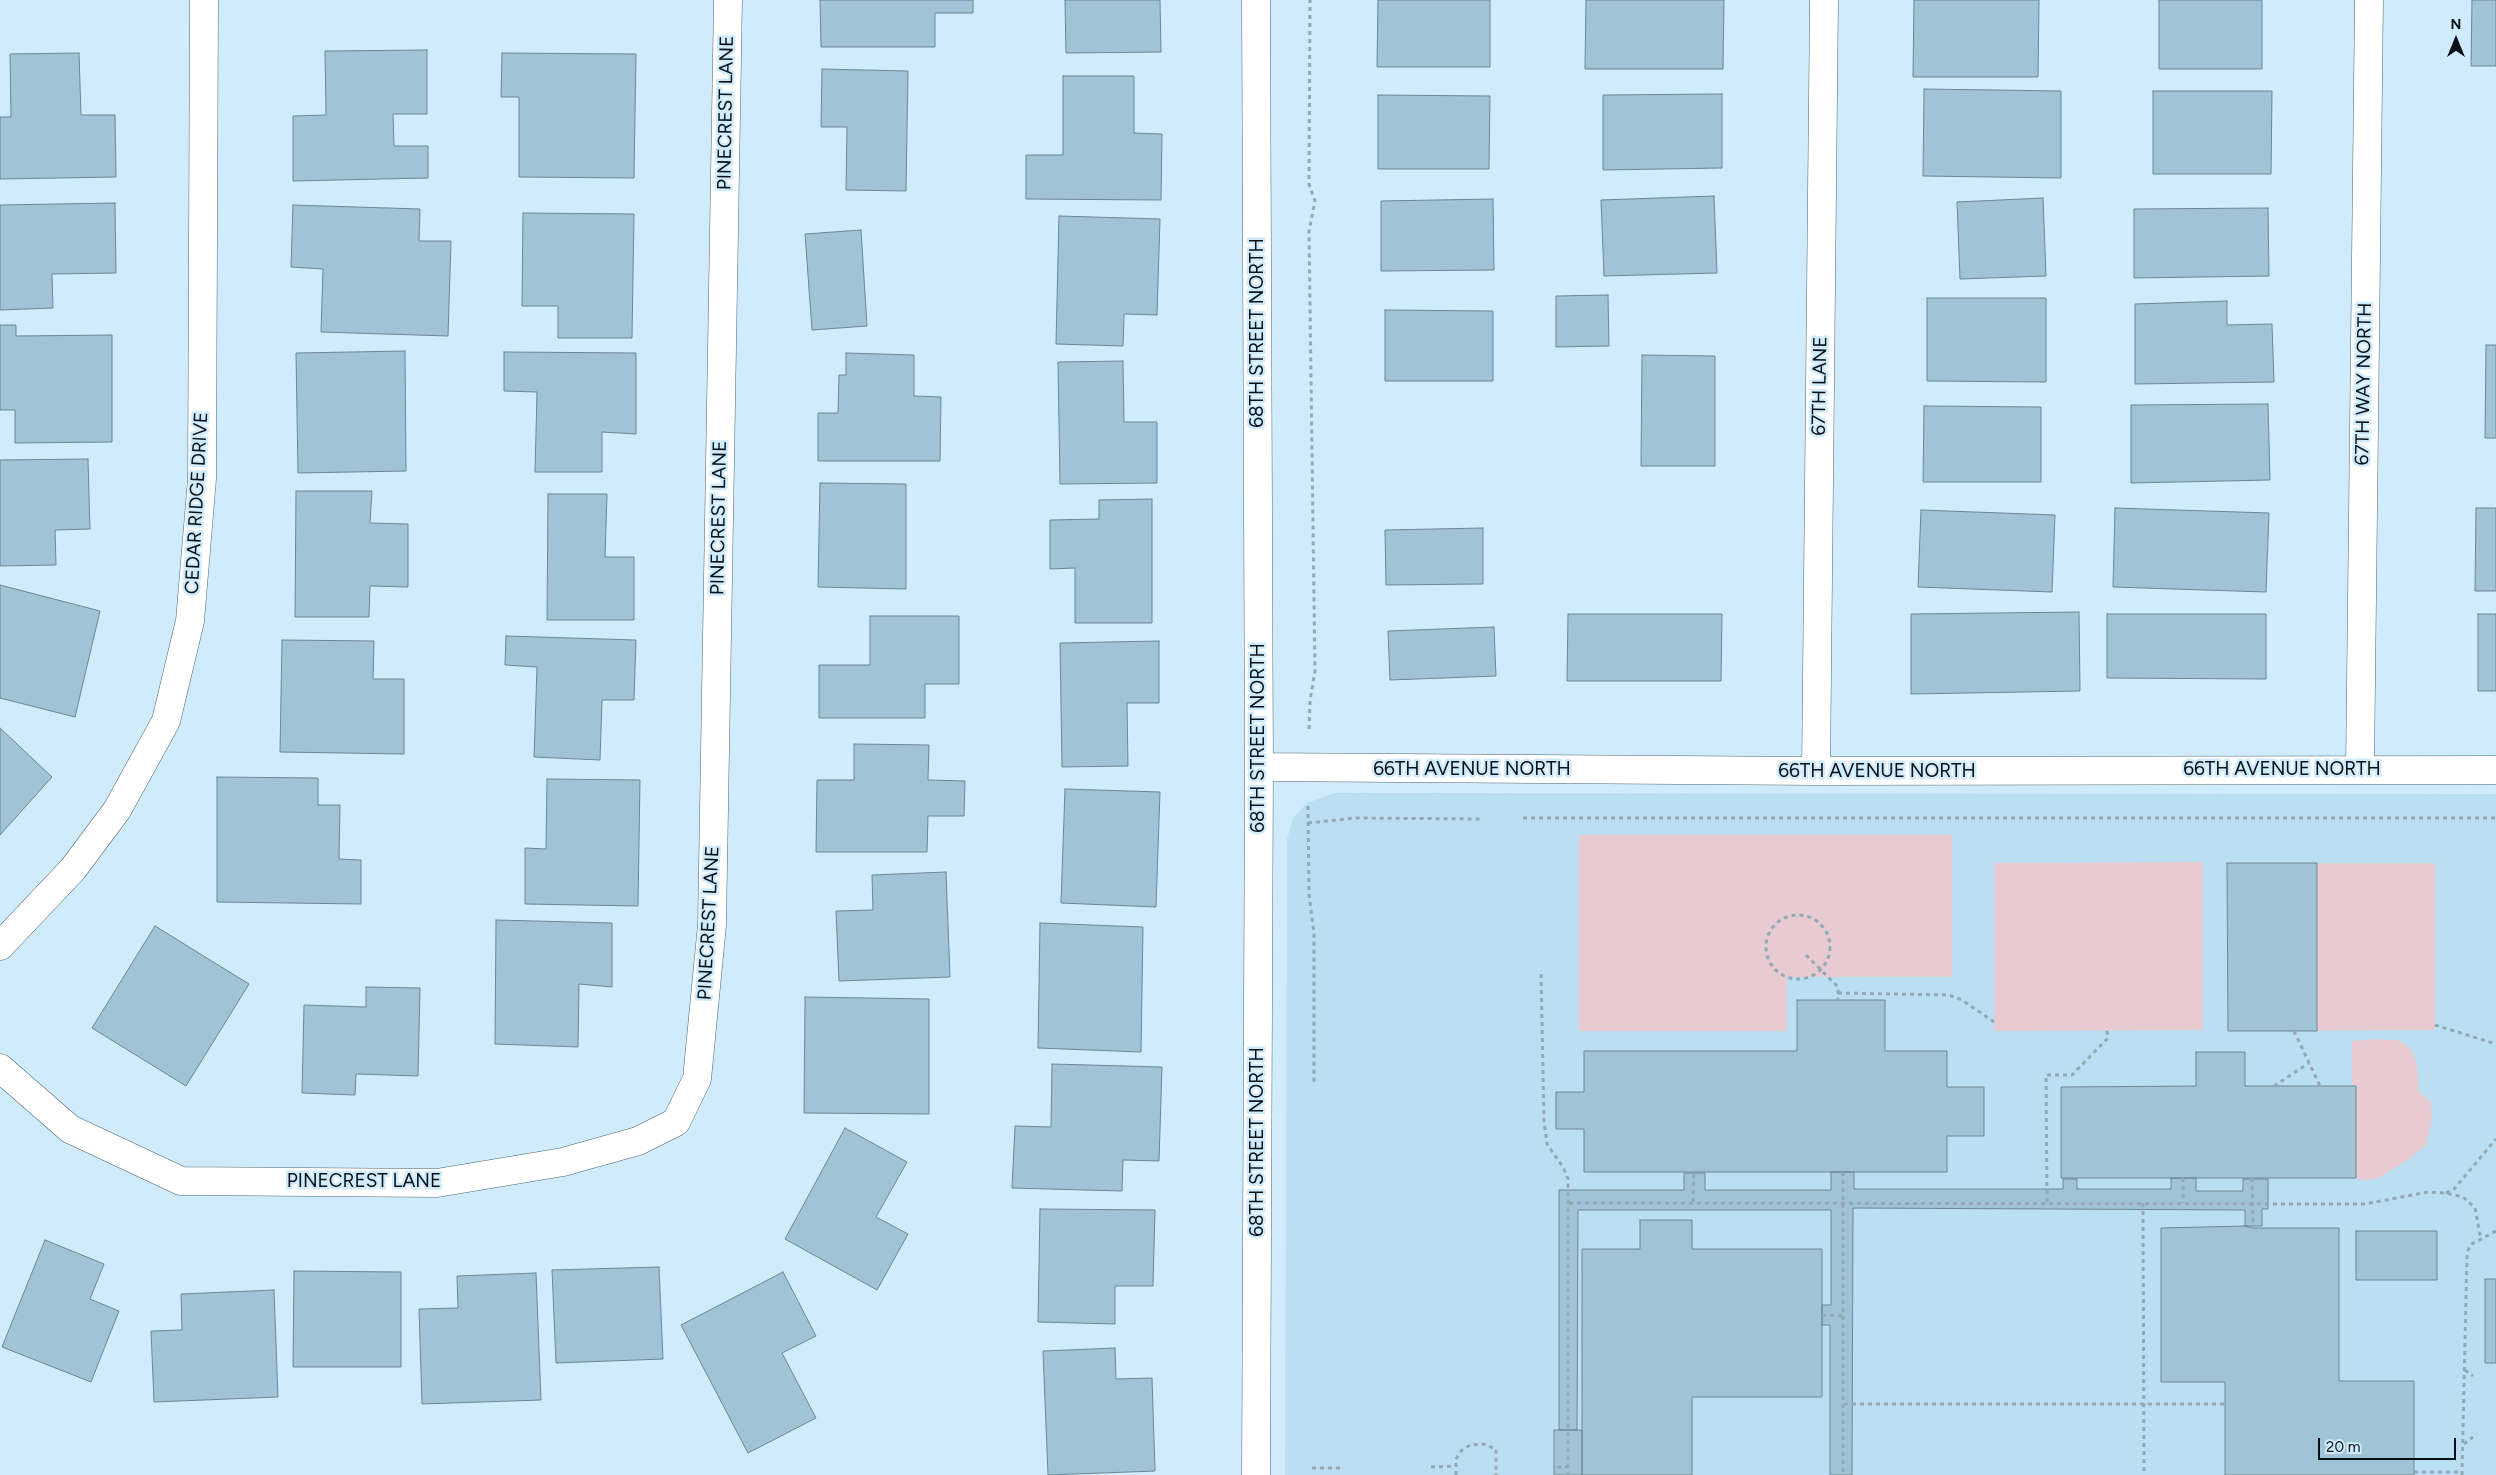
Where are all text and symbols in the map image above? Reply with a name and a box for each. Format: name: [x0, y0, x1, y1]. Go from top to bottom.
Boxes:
north arrow: [2431, 15, 2481, 65]
text: N: [2451, 16, 2461, 33]
street label: PINECREST LANE: [713, 36, 739, 190]
street label: 68TH STREET NORTH: [1246, 238, 1268, 428]
street label: 67TH WAY NORTH: [2351, 302, 2377, 466]
street label: 67TH LANE: [1808, 336, 1832, 436]
street label: CEDAR RIDGE DRIVE: [181, 411, 213, 595]
street label: PINECREST LANE: [706, 441, 732, 595]
street label: 68TH STREET NORTH: [1247, 643, 1269, 833]
street label: 66TH AVENUE NORTH: [1373, 758, 1571, 780]
street label: 66TH AVENUE NORTH: [2183, 758, 2381, 780]
street label: 66TH AVENUE NORTH: [1778, 760, 1976, 782]
street label: PINECREST LANE: [694, 845, 724, 1001]
street label: 68TH STREET NORTH: [1246, 1047, 1268, 1237]
street label: PINECREST LANE: [287, 1170, 441, 1192]
scale bar: [2321, 1428, 2458, 1460]
text: 20 m: [2326, 1438, 2360, 1456]

